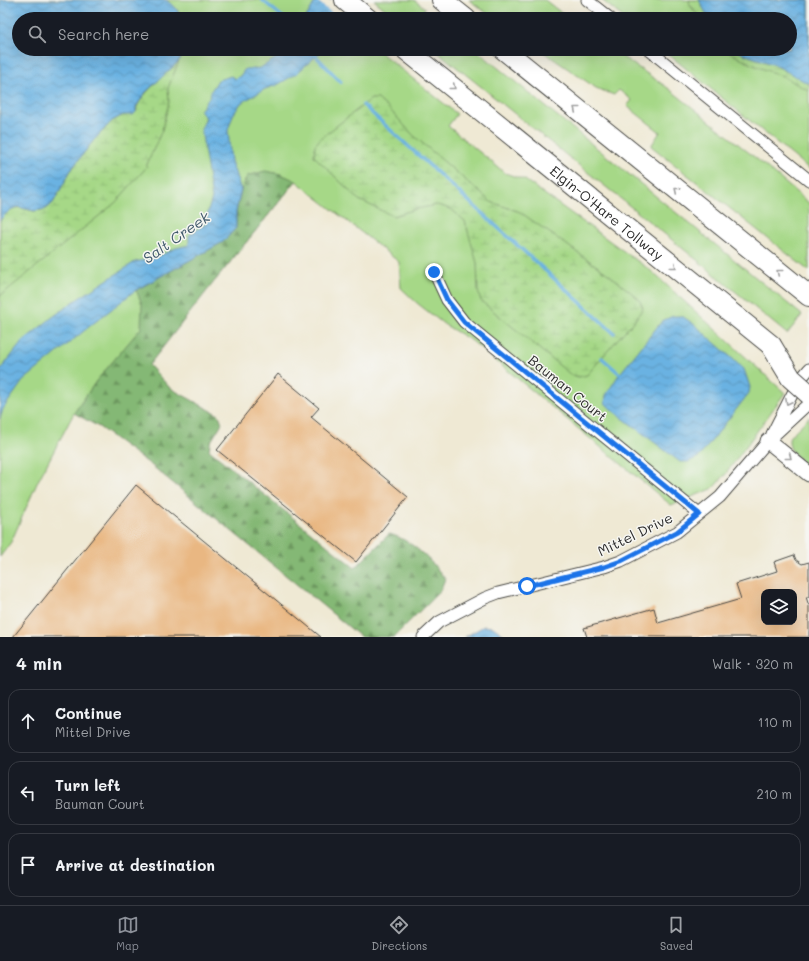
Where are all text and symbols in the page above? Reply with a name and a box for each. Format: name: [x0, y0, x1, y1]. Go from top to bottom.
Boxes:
search box: [12, 12, 797, 56]
icon: search: [26, 23, 48, 45]
text: Search here: [58, 24, 149, 44]
one-way arrow: [448, 83, 455, 90]
one-way arrow: [574, 106, 581, 113]
street label: Elgin-O'Hare Tollway: [546, 161, 668, 264]
one-way arrow: [675, 188, 682, 195]
water label: Salt Creek: [138, 206, 214, 267]
one-way arrow: [669, 261, 676, 268]
route end: [425, 263, 443, 281]
one-way arrow: [776, 270, 783, 277]
street label: Bauman Court: [525, 350, 611, 426]
one-way arrow: [786, 398, 793, 405]
one-way arrow: [784, 453, 791, 460]
street label: Mittel Drive: [594, 508, 676, 560]
route start: [518, 577, 536, 595]
map controls: [761, 589, 797, 625]
button: layers: [761, 589, 797, 625]
text: 4 min: [16, 652, 62, 674]
text: Walk · 320 m: [712, 655, 793, 672]
text: Continue: [55, 703, 122, 723]
icon: ahead: [17, 710, 39, 732]
text: 110 m: [758, 713, 792, 730]
text: Mittel Drive: [55, 723, 131, 740]
text: Turn left: [55, 775, 120, 795]
icon: left: [17, 782, 39, 804]
text: 210 m: [756, 785, 792, 802]
text: Bauman Court: [55, 795, 144, 812]
icon: arrive: [17, 854, 39, 876]
text: Arrive at destination: [55, 855, 215, 875]
tab: Map: [116, 914, 139, 953]
tab: Directions: [371, 914, 427, 953]
tab: Saved: [660, 914, 693, 953]

